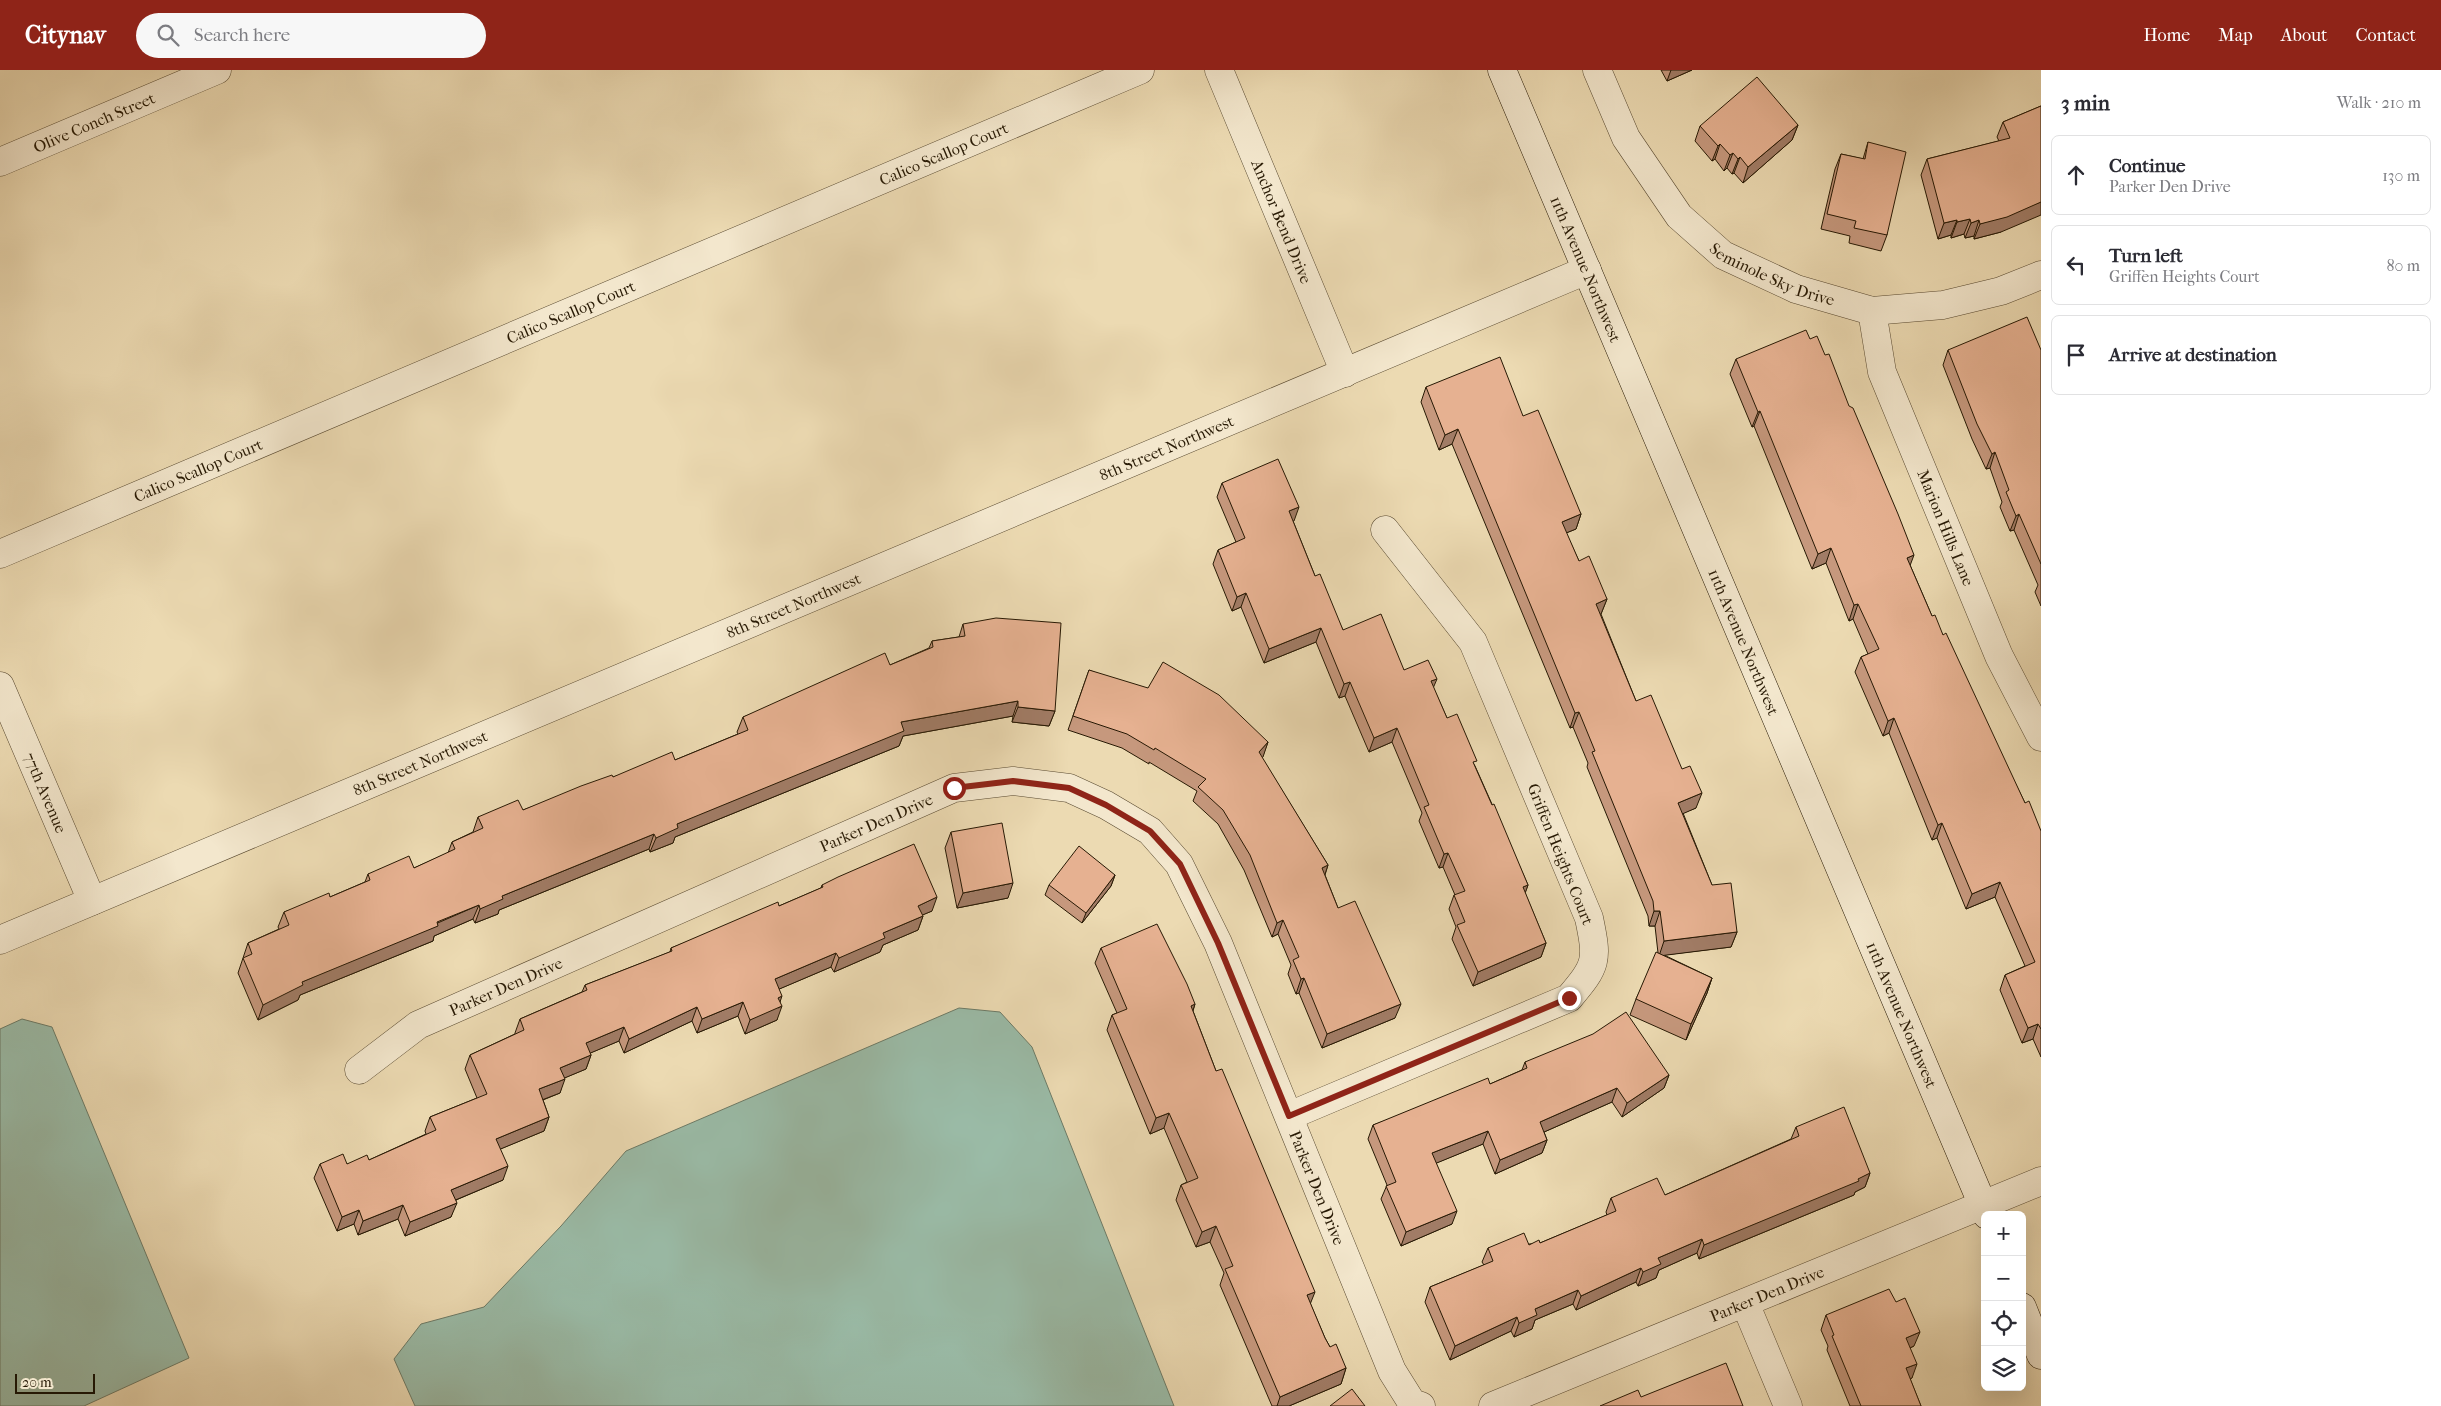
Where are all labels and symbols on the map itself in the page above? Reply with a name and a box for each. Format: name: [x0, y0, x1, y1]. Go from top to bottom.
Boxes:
street label: Olive Conch Street: [30, 88, 158, 157]
street label: Calico Scallop Court: [876, 118, 1011, 190]
street label: Anchor Bend Drive: [1247, 156, 1316, 287]
street label: 11th Avenue Northwest: [1546, 193, 1625, 345]
street label: Seminole Sky Drive: [1706, 239, 1837, 310]
street label: Calico Scallop Court: [504, 276, 638, 348]
street label: 8th Street Northwest: [1096, 411, 1237, 485]
street label: Calico Scallop Court: [131, 435, 266, 506]
street label: Marion Hills Lane: [1913, 467, 1978, 589]
street label: 11th Avenue Northwest: [1704, 566, 1783, 718]
street label: 8th Street Northwest: [723, 569, 864, 642]
street label: 8th Street Northwest: [350, 726, 491, 800]
street label: 77th Avenue: [20, 750, 71, 836]
route start: [943, 777, 966, 800]
street label: Griffen Heights Court: [1523, 781, 1598, 928]
street label: Parker Den Drive: [817, 790, 936, 856]
street label: 11th Avenue Northwest: [1862, 939, 1941, 1091]
street label: Parker Den Drive: [446, 953, 565, 1020]
route end: [1558, 987, 1581, 1010]
street label: Parker Den Drive: [1285, 1128, 1349, 1248]
street label: Parker Den Drive: [1707, 1262, 1827, 1326]
scale bar: [15, 1371, 95, 1394]

